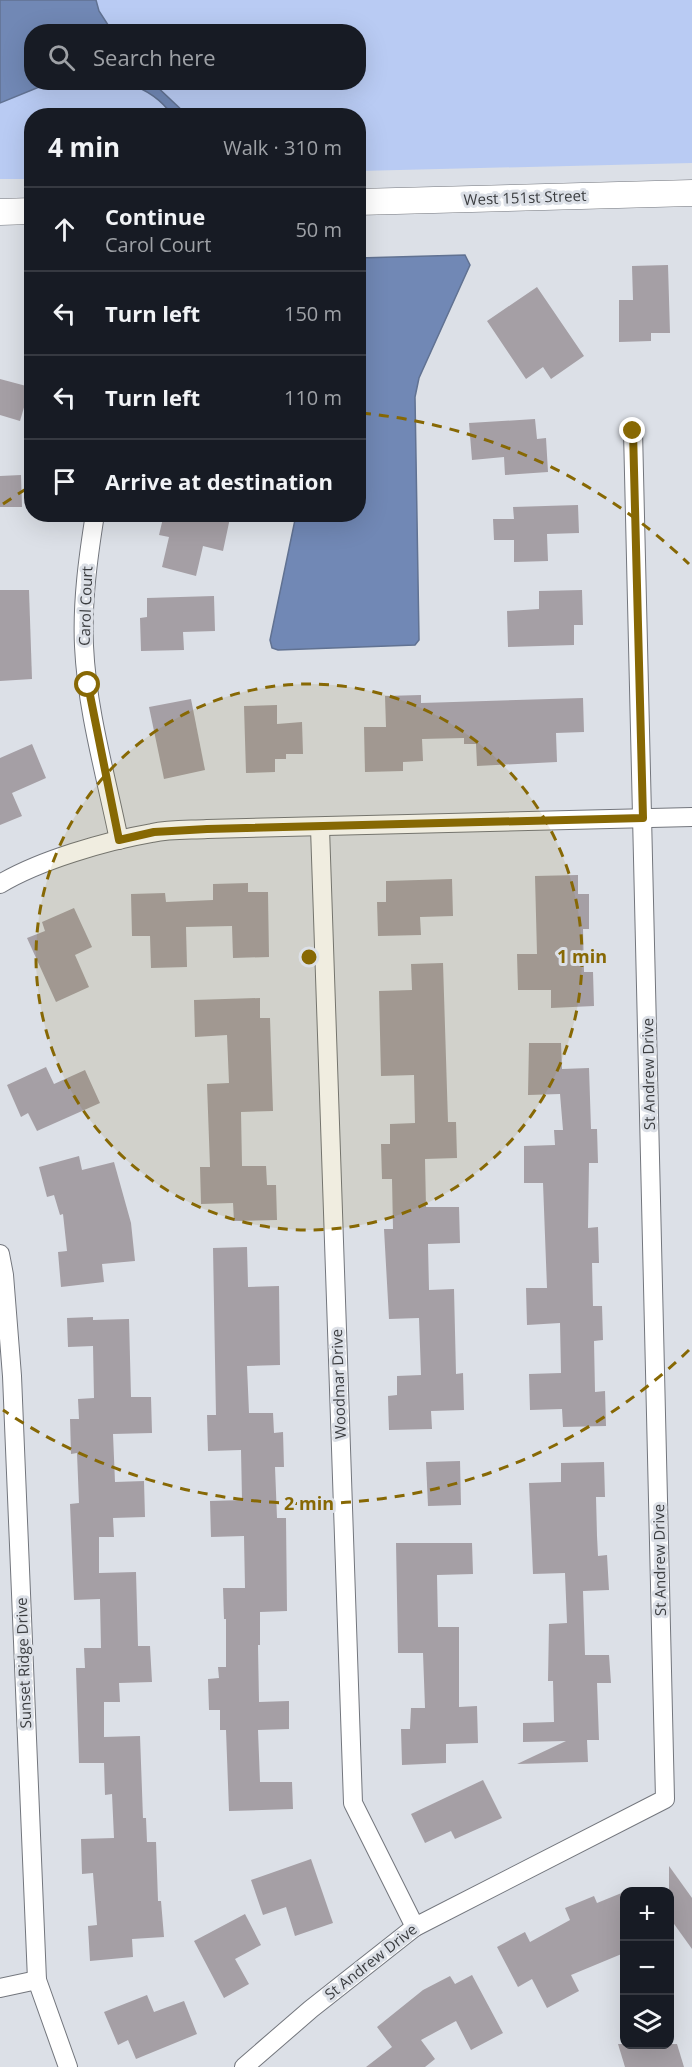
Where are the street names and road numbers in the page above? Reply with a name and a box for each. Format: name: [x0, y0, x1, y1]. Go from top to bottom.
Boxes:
street label: West 151st Street: [463, 185, 587, 209]
street label: Carol Court: [74, 566, 96, 646]
street label: St Andrew Drive: [637, 1018, 659, 1130]
street label: Woodmar Drive: [326, 1329, 350, 1439]
street label: St Andrew Drive: [648, 1504, 670, 1616]
street label: Sunset Ridge Drive: [11, 1597, 35, 1729]
street label: St Andrew Drive: [320, 1919, 421, 2004]

